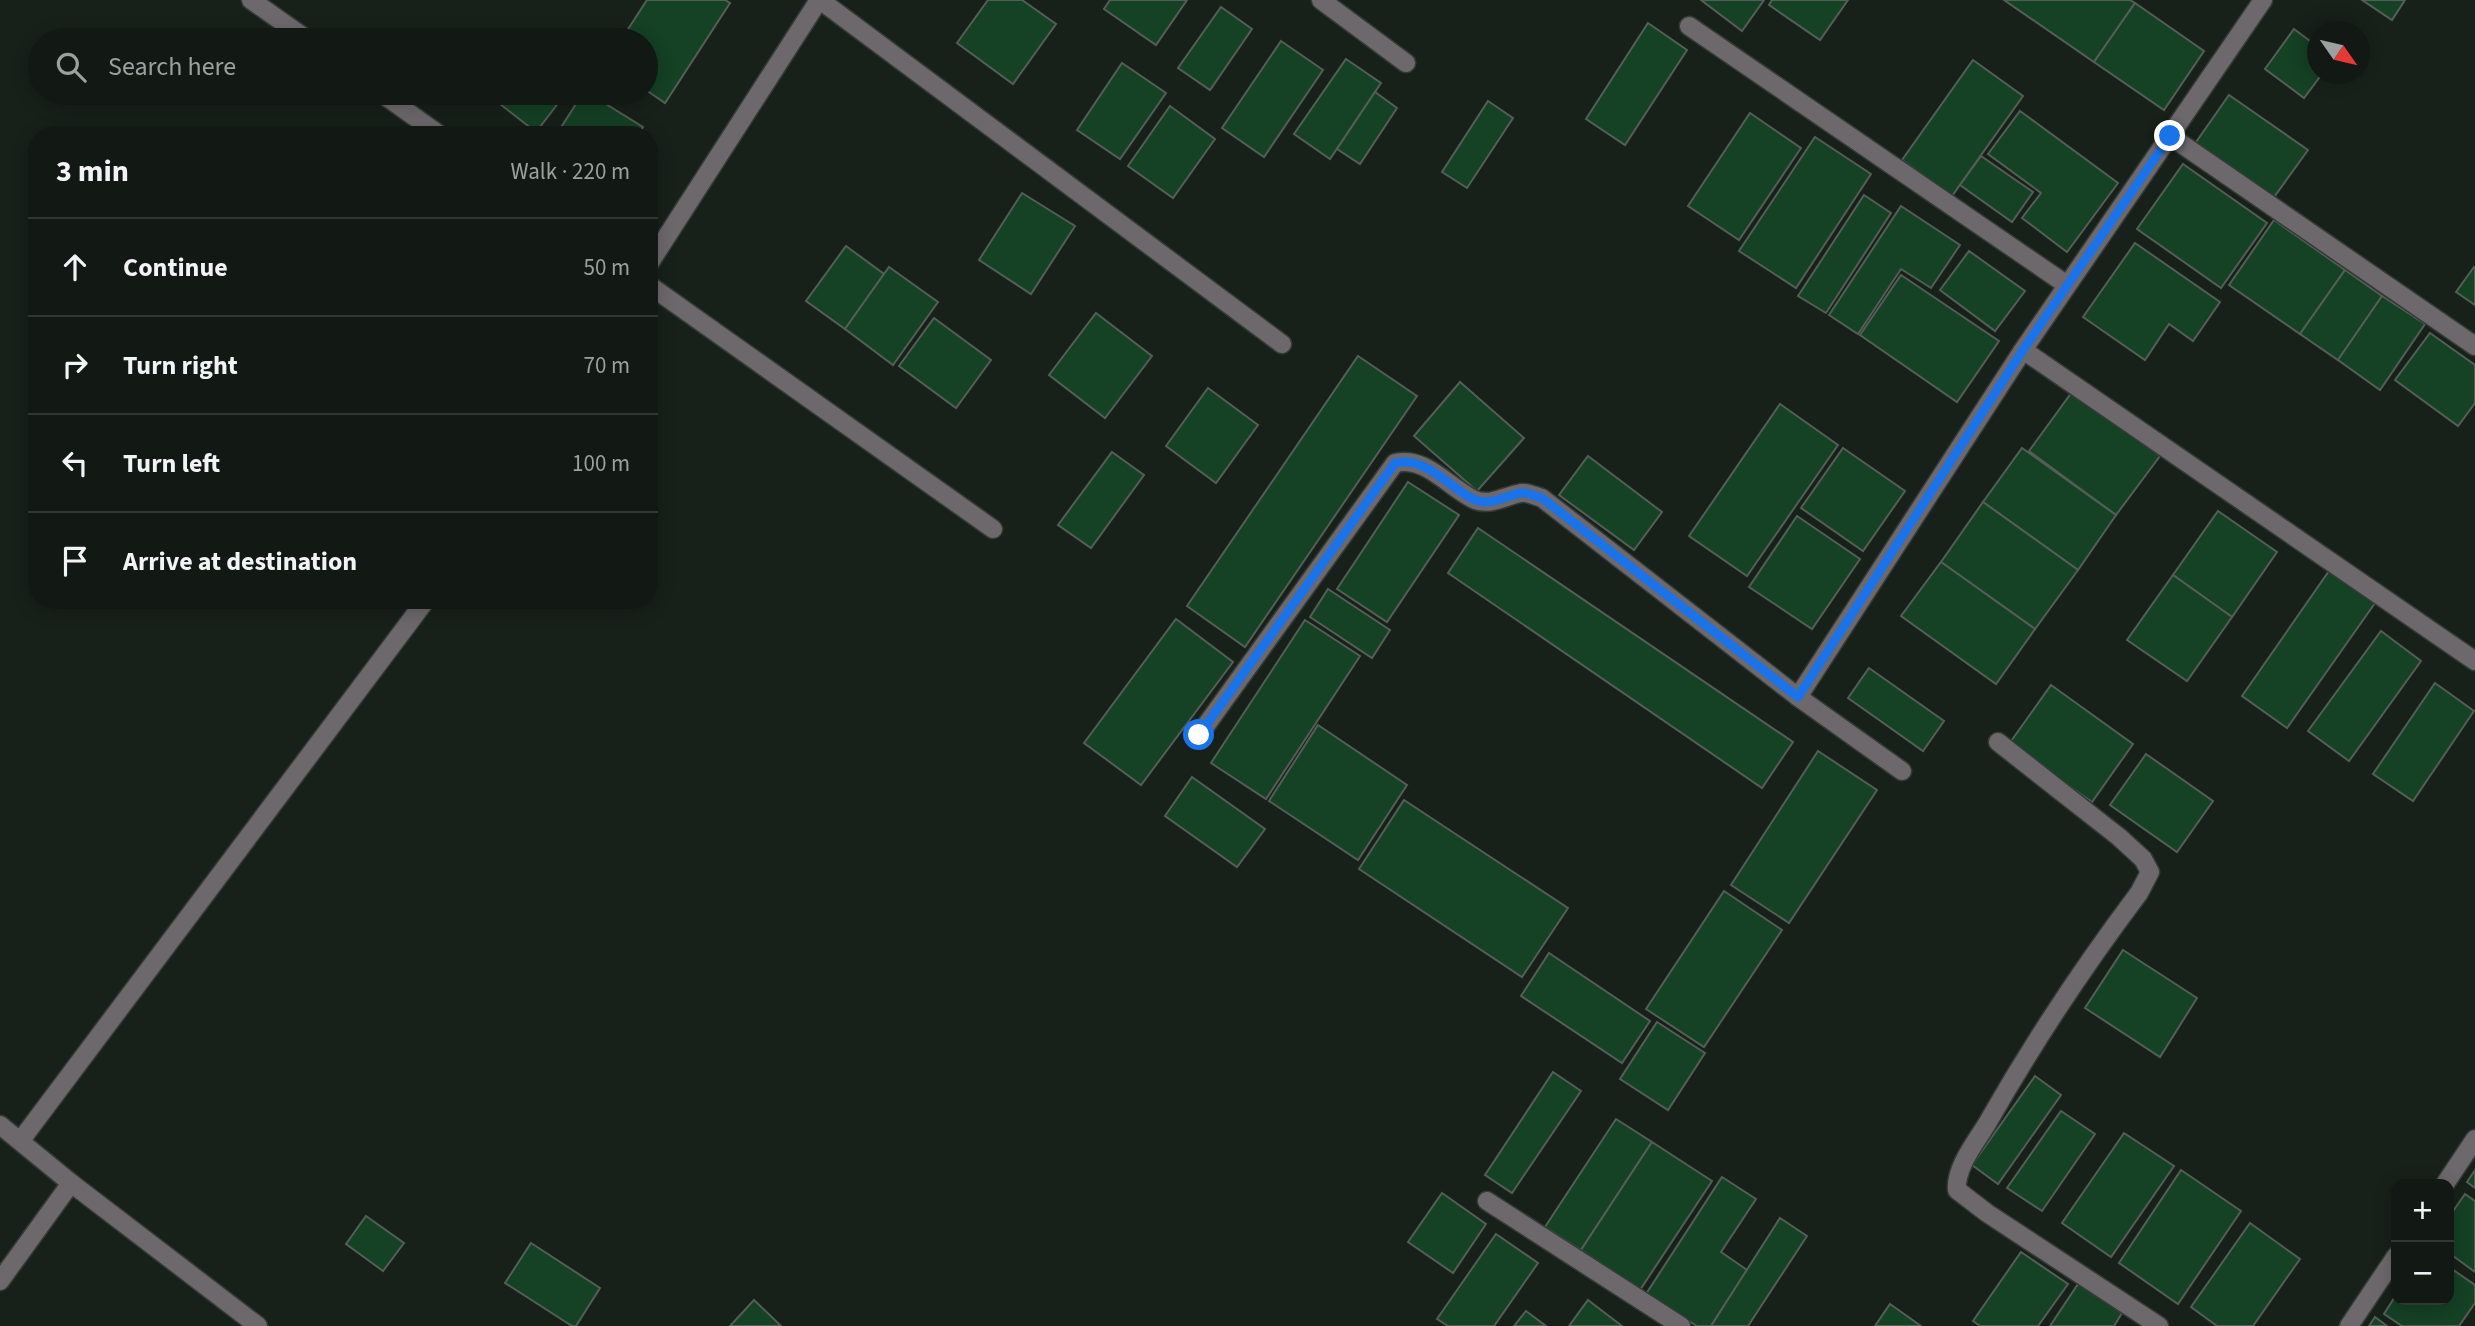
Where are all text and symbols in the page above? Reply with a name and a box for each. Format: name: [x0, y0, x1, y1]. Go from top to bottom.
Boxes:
north arrow: [2307, 21, 2370, 84]
search box: [28, 28, 658, 105]
icon: search: [52, 48, 90, 86]
text: Search here: [108, 48, 236, 85]
route end: [2154, 120, 2185, 151]
text: 3 min: [56, 150, 129, 193]
text: Walk · 220 m: [511, 155, 630, 188]
icon: ahead: [56, 248, 94, 286]
text: Continue: [123, 249, 228, 286]
text: 50 m: [583, 251, 630, 284]
icon: right: [56, 346, 94, 384]
text: Turn right: [123, 347, 238, 384]
text: 70 m: [583, 349, 630, 382]
icon: left: [56, 444, 94, 482]
text: Turn left: [123, 445, 220, 482]
text: 100 m: [572, 447, 630, 480]
icon: arrive: [56, 542, 94, 580]
text: Arrive at destination: [123, 543, 357, 580]
route start: [1183, 719, 1214, 750]
map controls: [2391, 1179, 2454, 1305]
button: +: [2391, 1179, 2454, 1242]
button: −: [2391, 1242, 2454, 1305]

